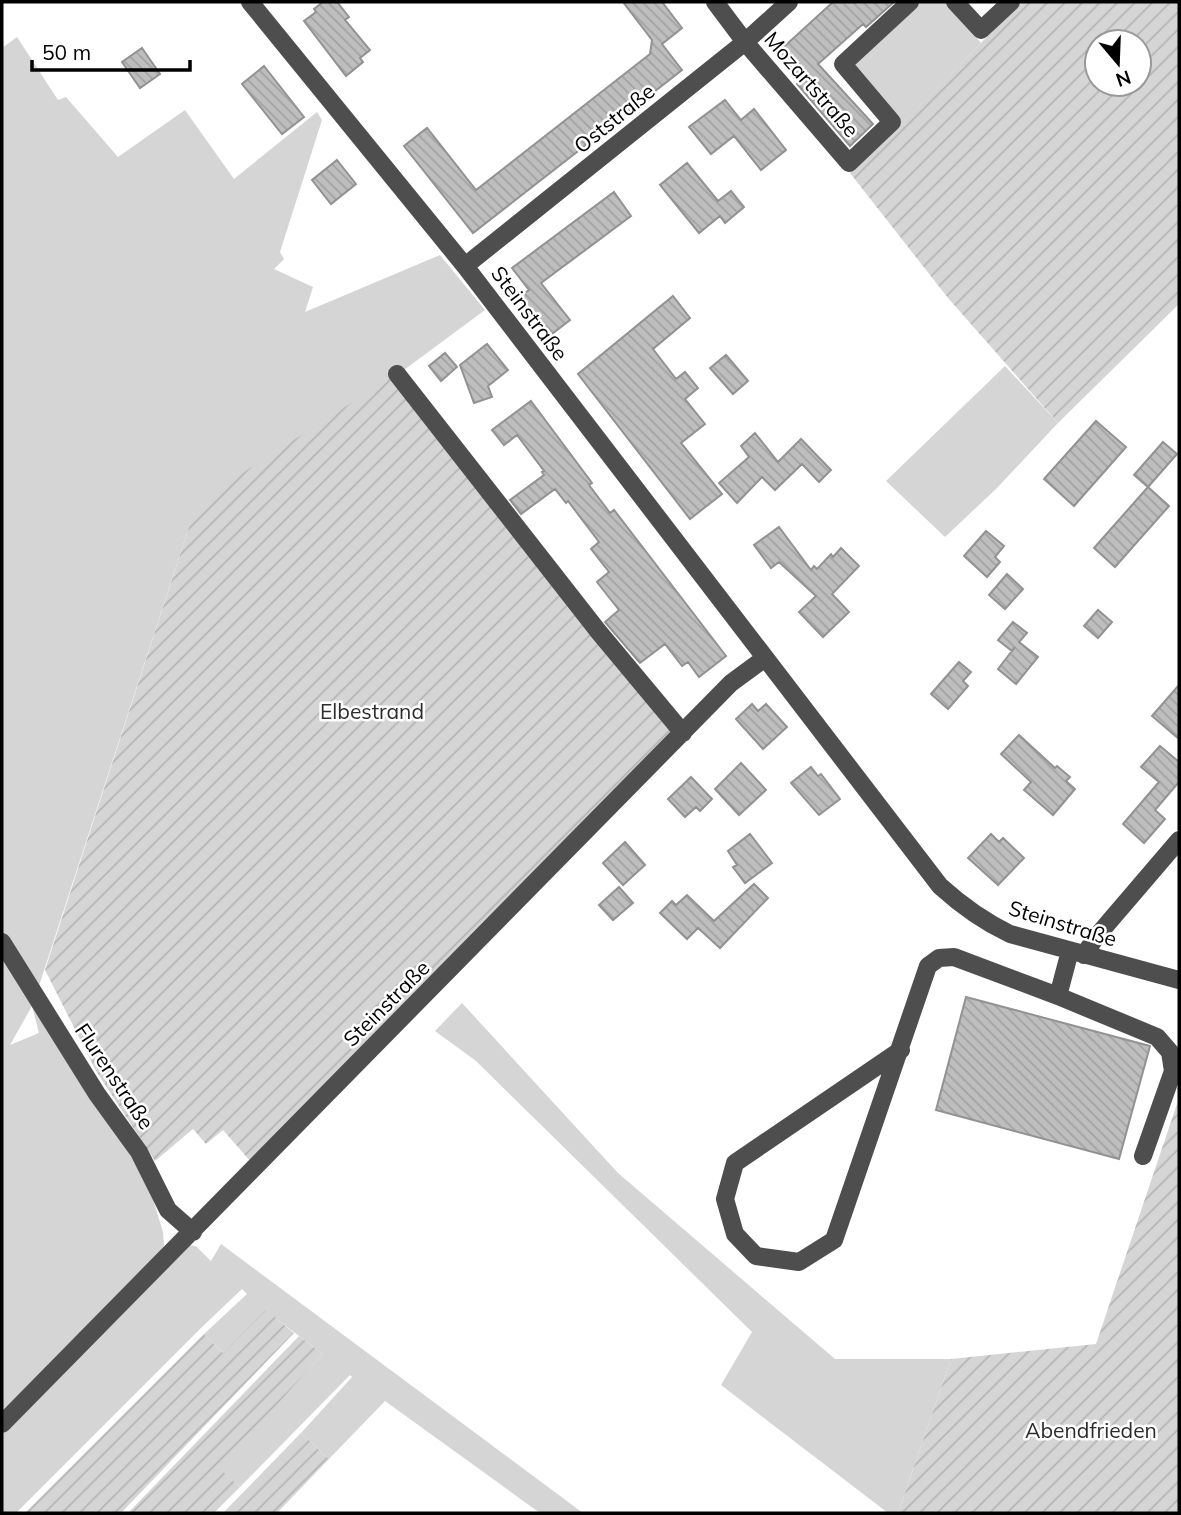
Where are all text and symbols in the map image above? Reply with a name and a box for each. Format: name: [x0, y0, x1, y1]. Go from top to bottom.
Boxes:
street label: Mozartstraße: [759, 26, 865, 142]
scale bar: [32, 28, 189, 72]
north arrow: [1083, 28, 1153, 98]
text: 50 m: [42, 39, 91, 65]
text: N: [1113, 65, 1134, 93]
street label: Oststraße: [568, 78, 660, 158]
street label: Steinstraße: [486, 261, 574, 365]
park label: Elbestrand: [320, 698, 424, 724]
street label: Steinstraße: [1006, 894, 1120, 952]
street label: Steinstraße: [337, 954, 435, 1052]
street label: Flurenstraße: [70, 1018, 160, 1134]
park label: Abendfrieden: [1025, 1417, 1157, 1443]

